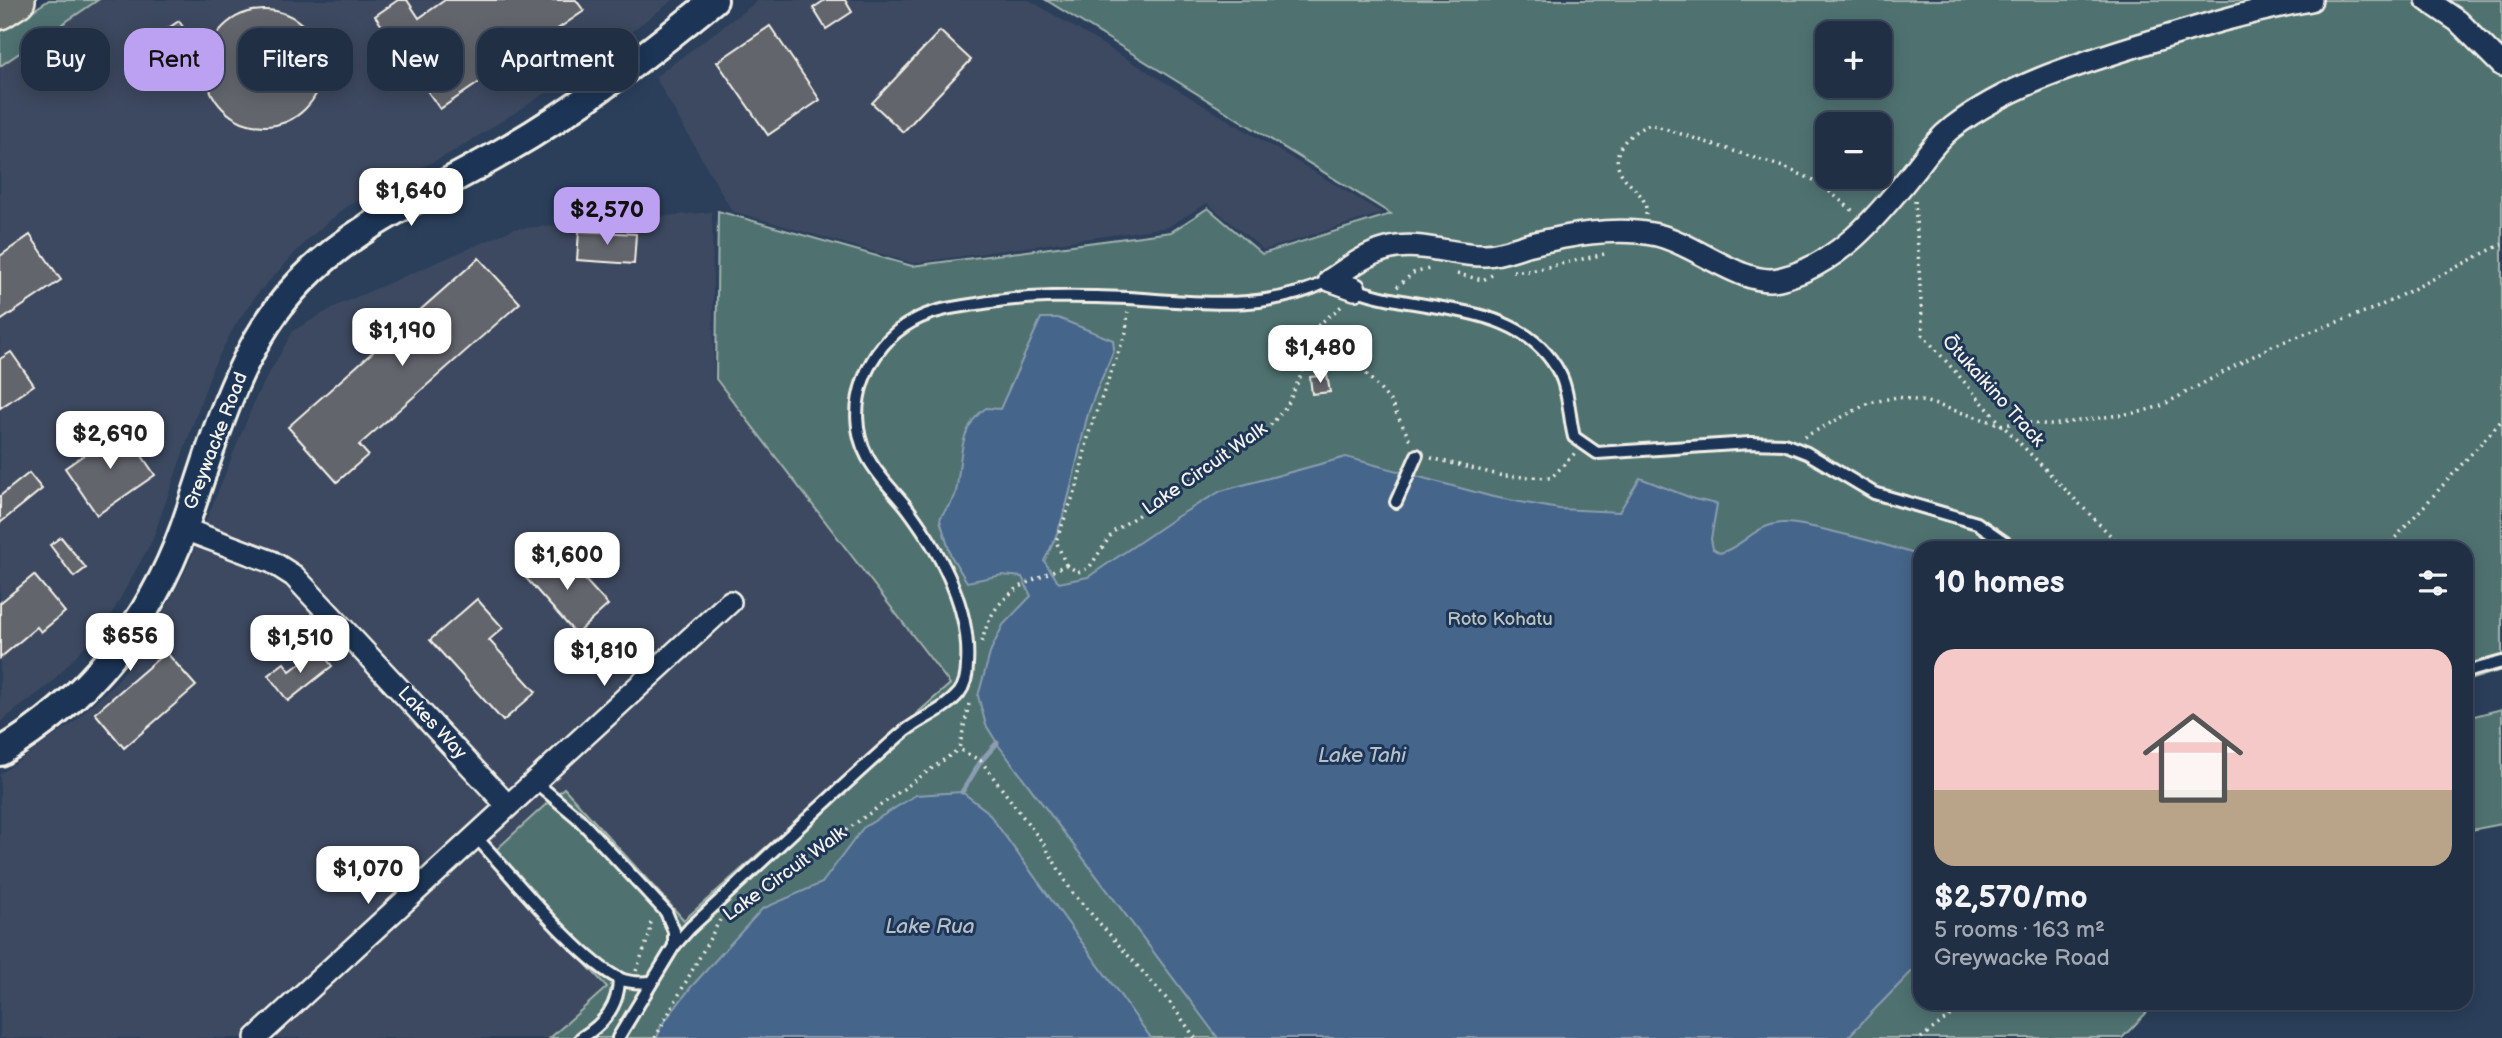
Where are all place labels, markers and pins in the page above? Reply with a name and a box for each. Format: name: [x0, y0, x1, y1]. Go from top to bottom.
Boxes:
pin: $1,640: [354, 168, 468, 228]
pin: $2,570: [550, 188, 664, 247]
pin: $1,190: [345, 308, 459, 368]
pin: $1,480: [1263, 326, 1377, 385]
pin: $2,690: [53, 412, 167, 471]
pin: $1,600: [510, 532, 624, 592]
pin: $656: [89, 614, 171, 673]
pin: $1,510: [243, 616, 357, 675]
pin: $1,810: [547, 628, 661, 688]
pin: $1,070: [311, 846, 425, 906]

